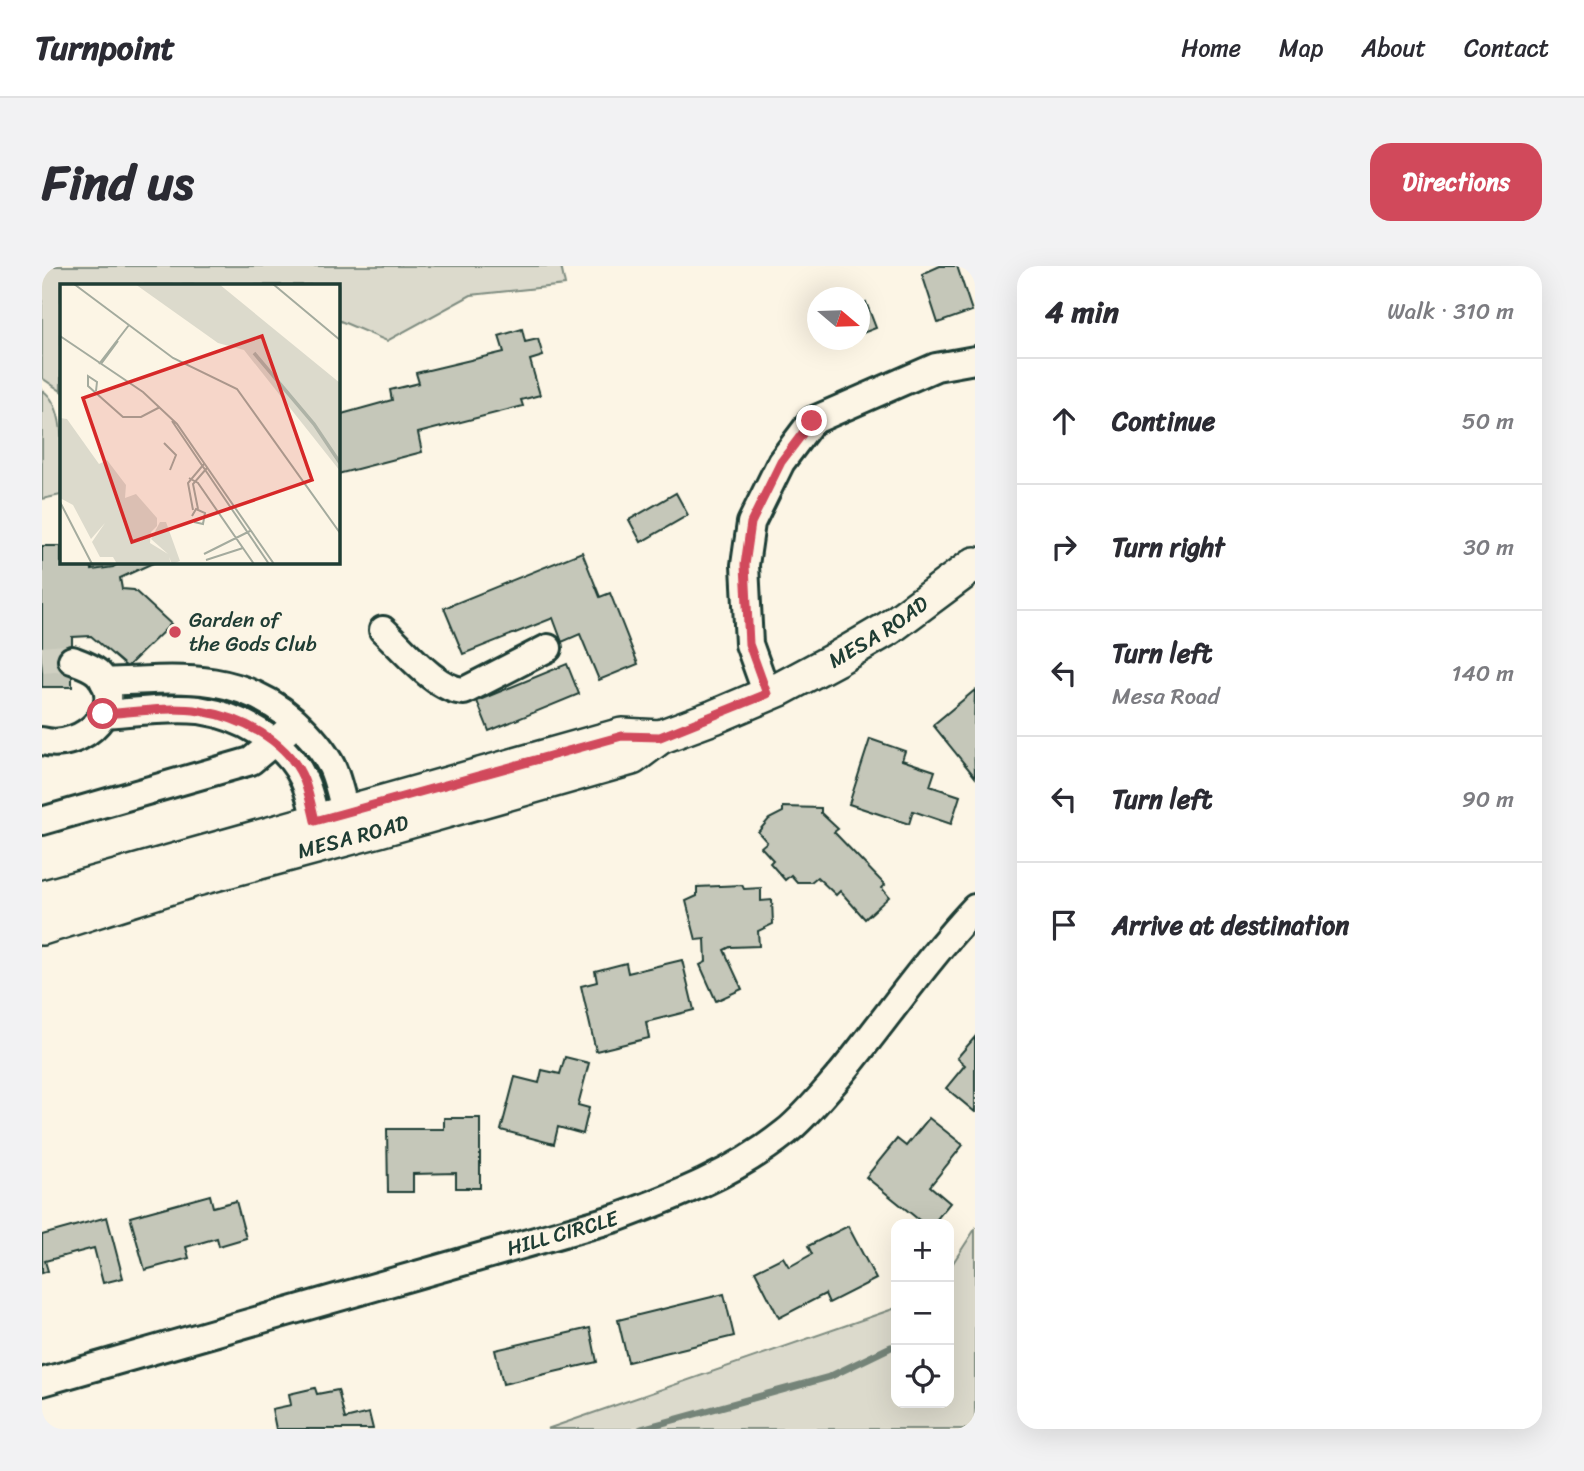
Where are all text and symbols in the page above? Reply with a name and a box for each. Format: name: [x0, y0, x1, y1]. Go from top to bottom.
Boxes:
text: Turnpoint: [35, 19, 175, 77]
text: Home: [1181, 27, 1241, 69]
text: Map: [1279, 27, 1323, 69]
text: About: [1361, 27, 1426, 69]
text: Contact: [1464, 27, 1549, 69]
text: Find us: [42, 139, 194, 226]
button: Directions: [1370, 143, 1542, 221]
inset map: [60, 284, 340, 564]
text: 4 min: [1045, 285, 1119, 339]
north arrow: [807, 287, 870, 350]
text: Walk · 310 m: [1387, 291, 1514, 332]
text: Continue: [1112, 398, 1215, 444]
text: 50 m: [1462, 401, 1514, 442]
icon: ahead: [1045, 402, 1083, 440]
route end: [796, 405, 827, 436]
text: Turn right: [1112, 524, 1225, 570]
text: 30 m: [1463, 527, 1514, 568]
icon: right: [1045, 528, 1083, 566]
street label: MESA ROAD: [821, 585, 937, 679]
place label: Garden of the Gods Club: [189, 601, 317, 663]
marker: Garden of the Gods Club: [167, 624, 183, 640]
text: Turn left: [1112, 630, 1212, 676]
text: 140 m: [1452, 653, 1514, 694]
icon: left: [1045, 654, 1083, 692]
text: Mesa Road: [1112, 676, 1220, 717]
route start: [87, 698, 118, 729]
text: Turn left: [1112, 776, 1212, 822]
text: 90 m: [1462, 779, 1514, 820]
icon: left: [1045, 780, 1083, 818]
street label: MESA ROAD: [293, 803, 413, 870]
text: Arrive at destination: [1112, 902, 1349, 948]
icon: arrive: [1045, 906, 1083, 944]
street label: HILL CIRCLE: [502, 1199, 624, 1267]
map controls: [891, 1219, 954, 1408]
button: +: [891, 1219, 954, 1282]
button: −: [891, 1282, 954, 1345]
button: locate: [891, 1345, 954, 1408]

